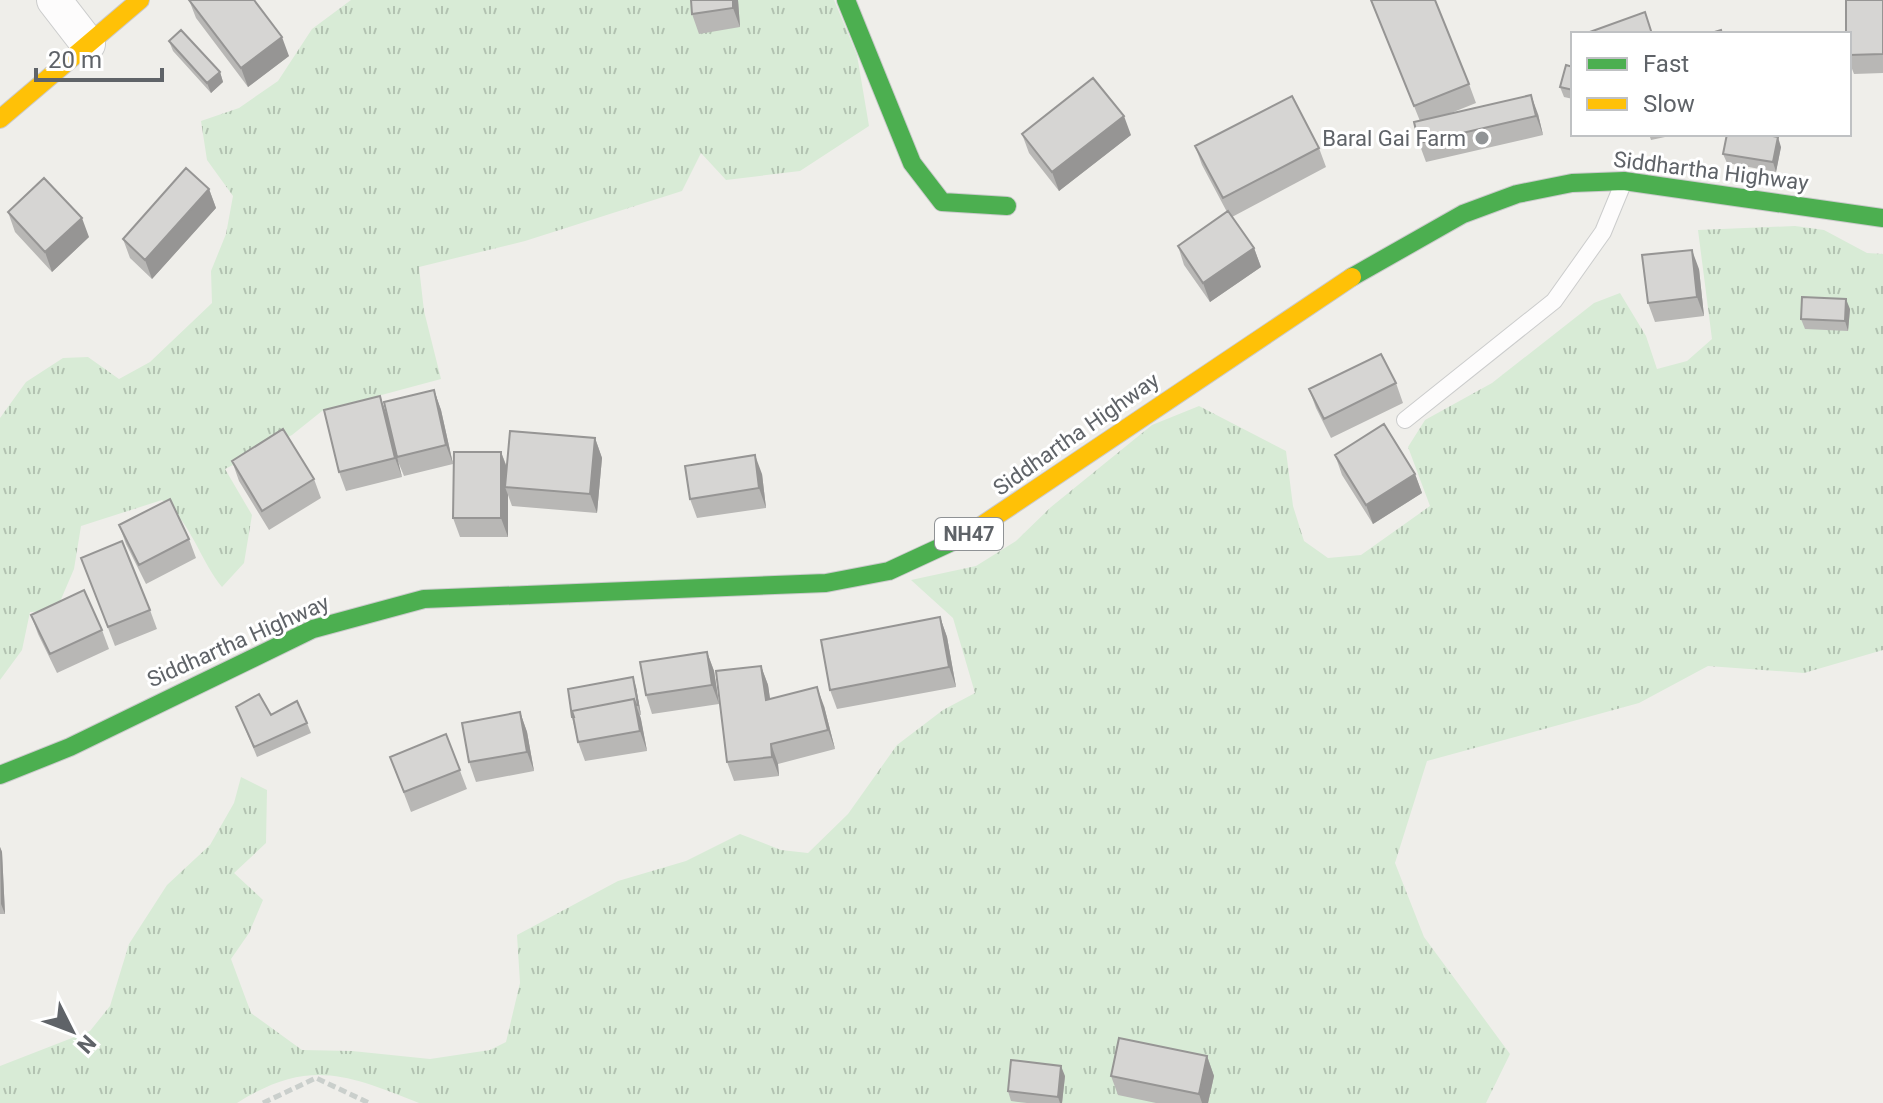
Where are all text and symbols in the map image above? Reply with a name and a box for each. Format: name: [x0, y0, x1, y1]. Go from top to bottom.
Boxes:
scale bar: [36, 32, 162, 82]
legend: [1571, 32, 1851, 136]
text: 20 m: [48, 46, 102, 74]
text: Fast: [1643, 50, 1689, 78]
text: Slow: [1643, 90, 1695, 118]
place label: Baral Gai Farm: [1322, 126, 1466, 151]
marker: Baral Gai Farm: [1473, 129, 1491, 147]
street label: Siddhartha Highway: [1612, 147, 1811, 195]
street label: Siddhartha Highway: [988, 367, 1164, 501]
road number: NH47: [935, 518, 1003, 550]
street label: Siddhartha Highway: [143, 589, 333, 692]
north arrow: [32, 991, 112, 1071]
text: N: [72, 1030, 101, 1058]

